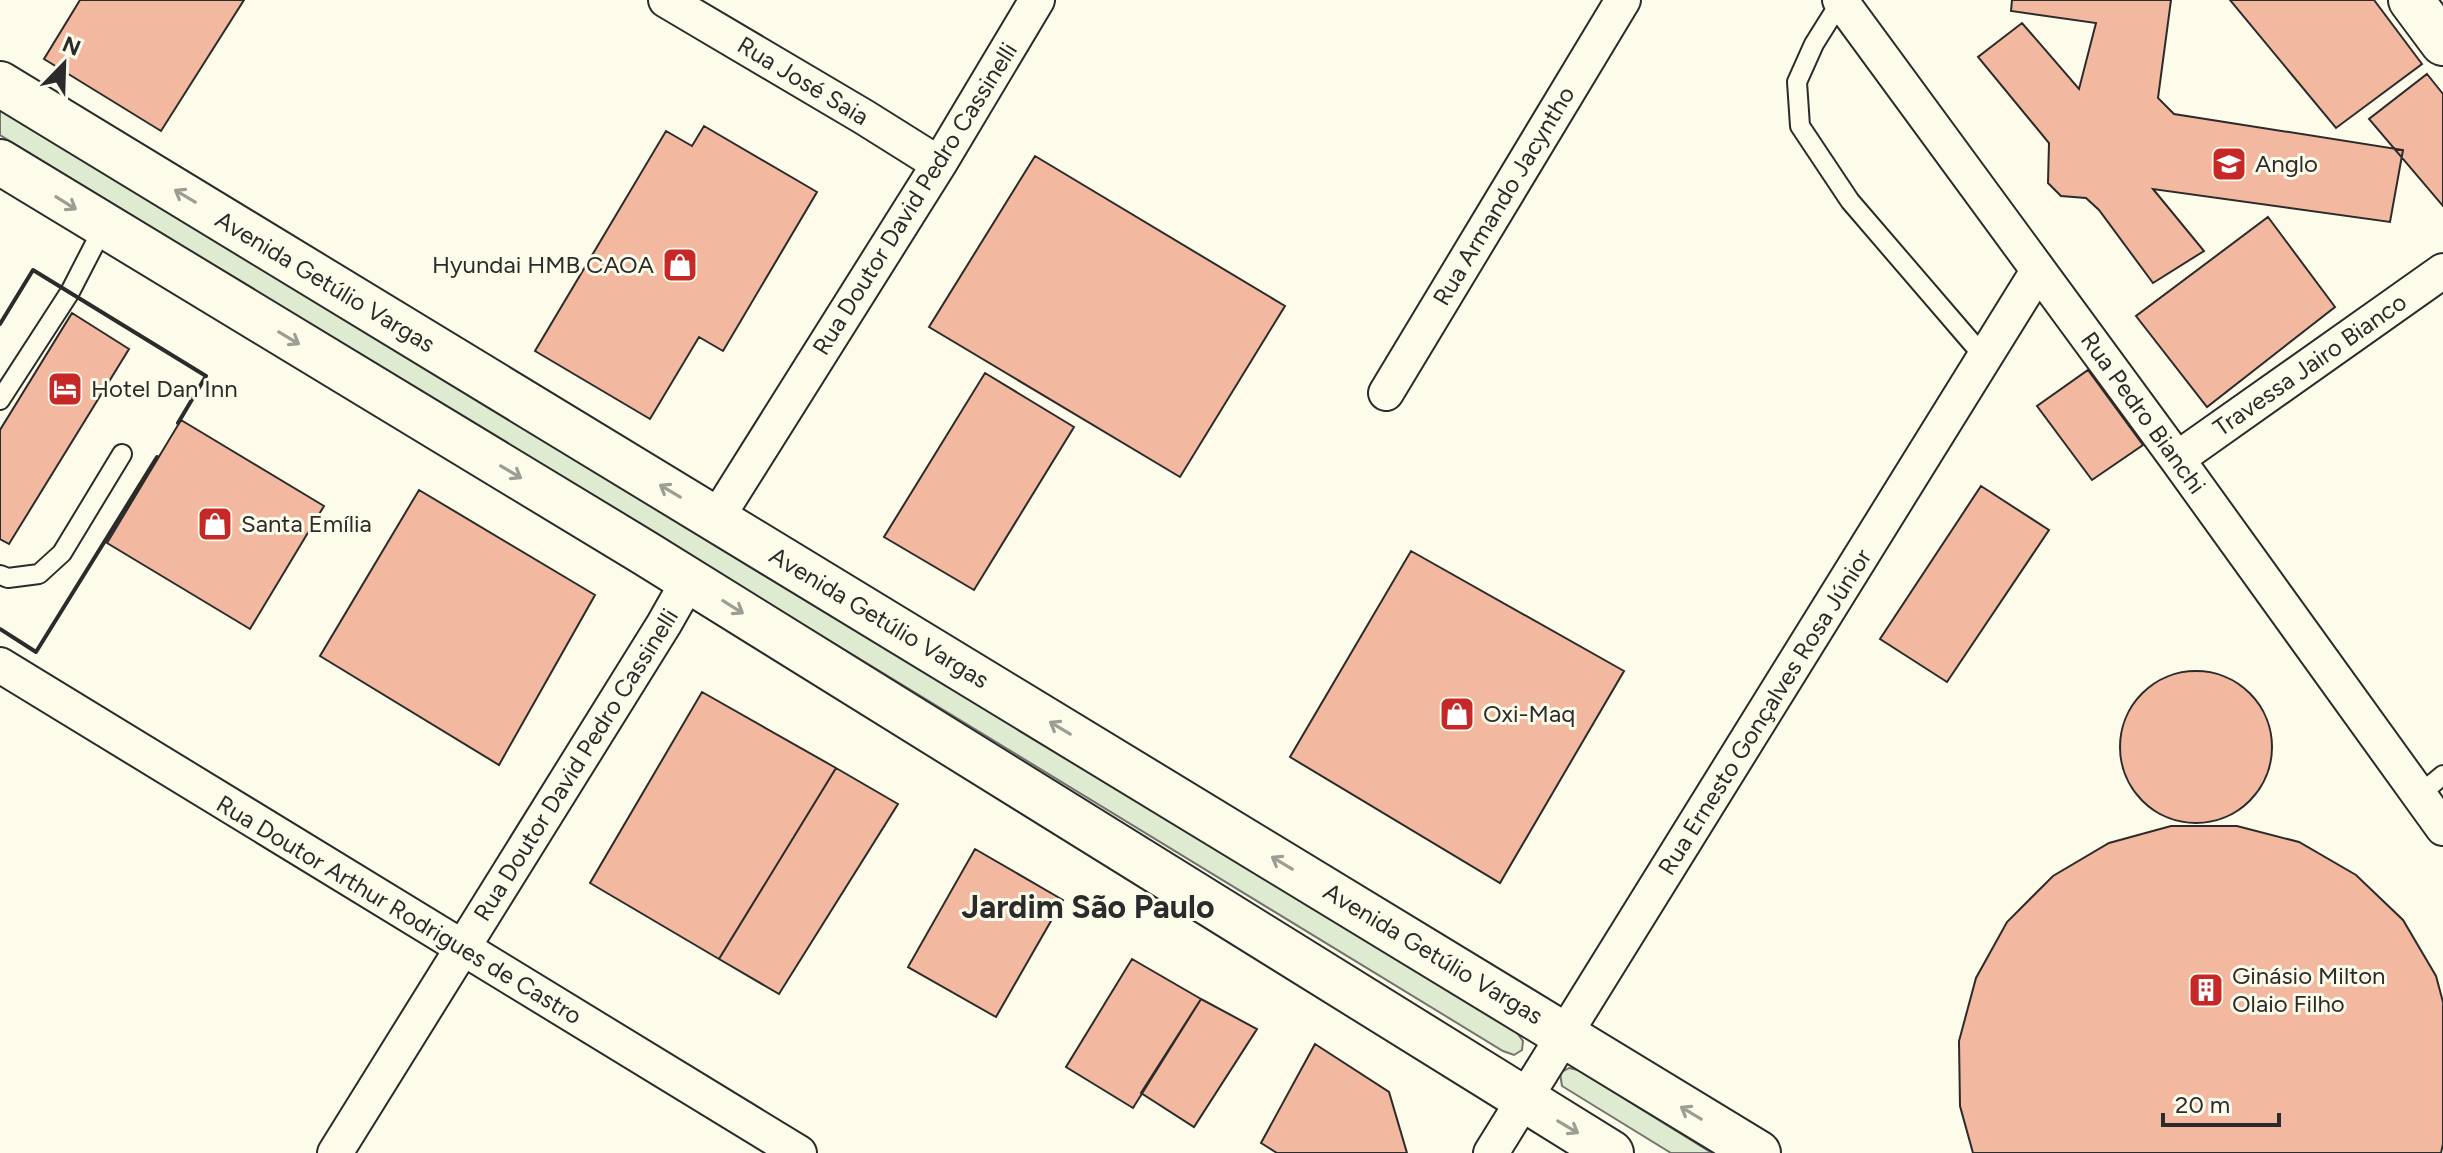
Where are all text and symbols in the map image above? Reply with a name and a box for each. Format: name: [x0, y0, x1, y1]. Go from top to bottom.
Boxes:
north arrow: [24, 24, 104, 104]
text: N: [59, 30, 85, 62]
street label: Rua José Saia: [732, 30, 874, 131]
street label: Rua Doutor David Pedro Cassinelli: [806, 37, 1023, 360]
street label: Rua Armando Jacyntho: [1427, 81, 1581, 311]
school or university icon: Anglo: [2210, 145, 2248, 183]
place label: Anglo: [2255, 149, 2318, 178]
one-way arrow: [174, 188, 196, 204]
one-way arrow: [54, 195, 77, 211]
street label: Avenida Getúlio Vargas: [210, 205, 440, 359]
shop icon: Hyundai HMB CAOA: [661, 246, 699, 284]
place label: Hyundai HMB CAOA: [432, 250, 655, 279]
street label: Travessa Jairo Bianco: [2208, 287, 2412, 442]
street label: Rua Pedro Bianchi: [2075, 326, 2212, 499]
one-way arrow: [277, 330, 300, 346]
hotel icon: Hotel Dan Inn: [46, 370, 84, 408]
place label: Hotel Dan Inn: [91, 374, 238, 403]
one-way arrow: [499, 464, 522, 480]
one-way arrow: [659, 483, 682, 499]
shop icon: Santa Emília: [196, 505, 234, 543]
place label: Santa Emília: [241, 509, 372, 538]
street label: Avenida Getúlio Vargas: [764, 541, 994, 695]
street label: Rua Ernesto Gonçalves Rosa Júnior: [1652, 543, 1877, 880]
one-way arrow: [721, 600, 744, 616]
street label: Rua Doutor David Pedro Cassinelli: [467, 603, 684, 926]
shop icon: Oxi-Maq: [1438, 695, 1476, 733]
place label: Oxi-Maq: [1483, 699, 1575, 728]
one-way arrow: [1049, 720, 1072, 736]
street label: Rua Doutor Arthur Rodrigues de Castro: [211, 789, 587, 1030]
one-way arrow: [1271, 854, 1294, 870]
street label: Avenida Getúlio Vargas: [1318, 877, 1548, 1031]
district label: Jardim São Paulo: [962, 888, 1215, 926]
place label: Ginásio Milton Olaio Filho: [2232, 961, 2386, 1018]
building icon: Ginásio Milton Olaio Filho: [2187, 971, 2225, 1009]
scale bar: [2163, 1077, 2279, 1127]
text: 20 m: [2175, 1090, 2230, 1119]
one-way arrow: [1680, 1104, 1703, 1120]
one-way arrow: [1556, 1119, 1579, 1135]

